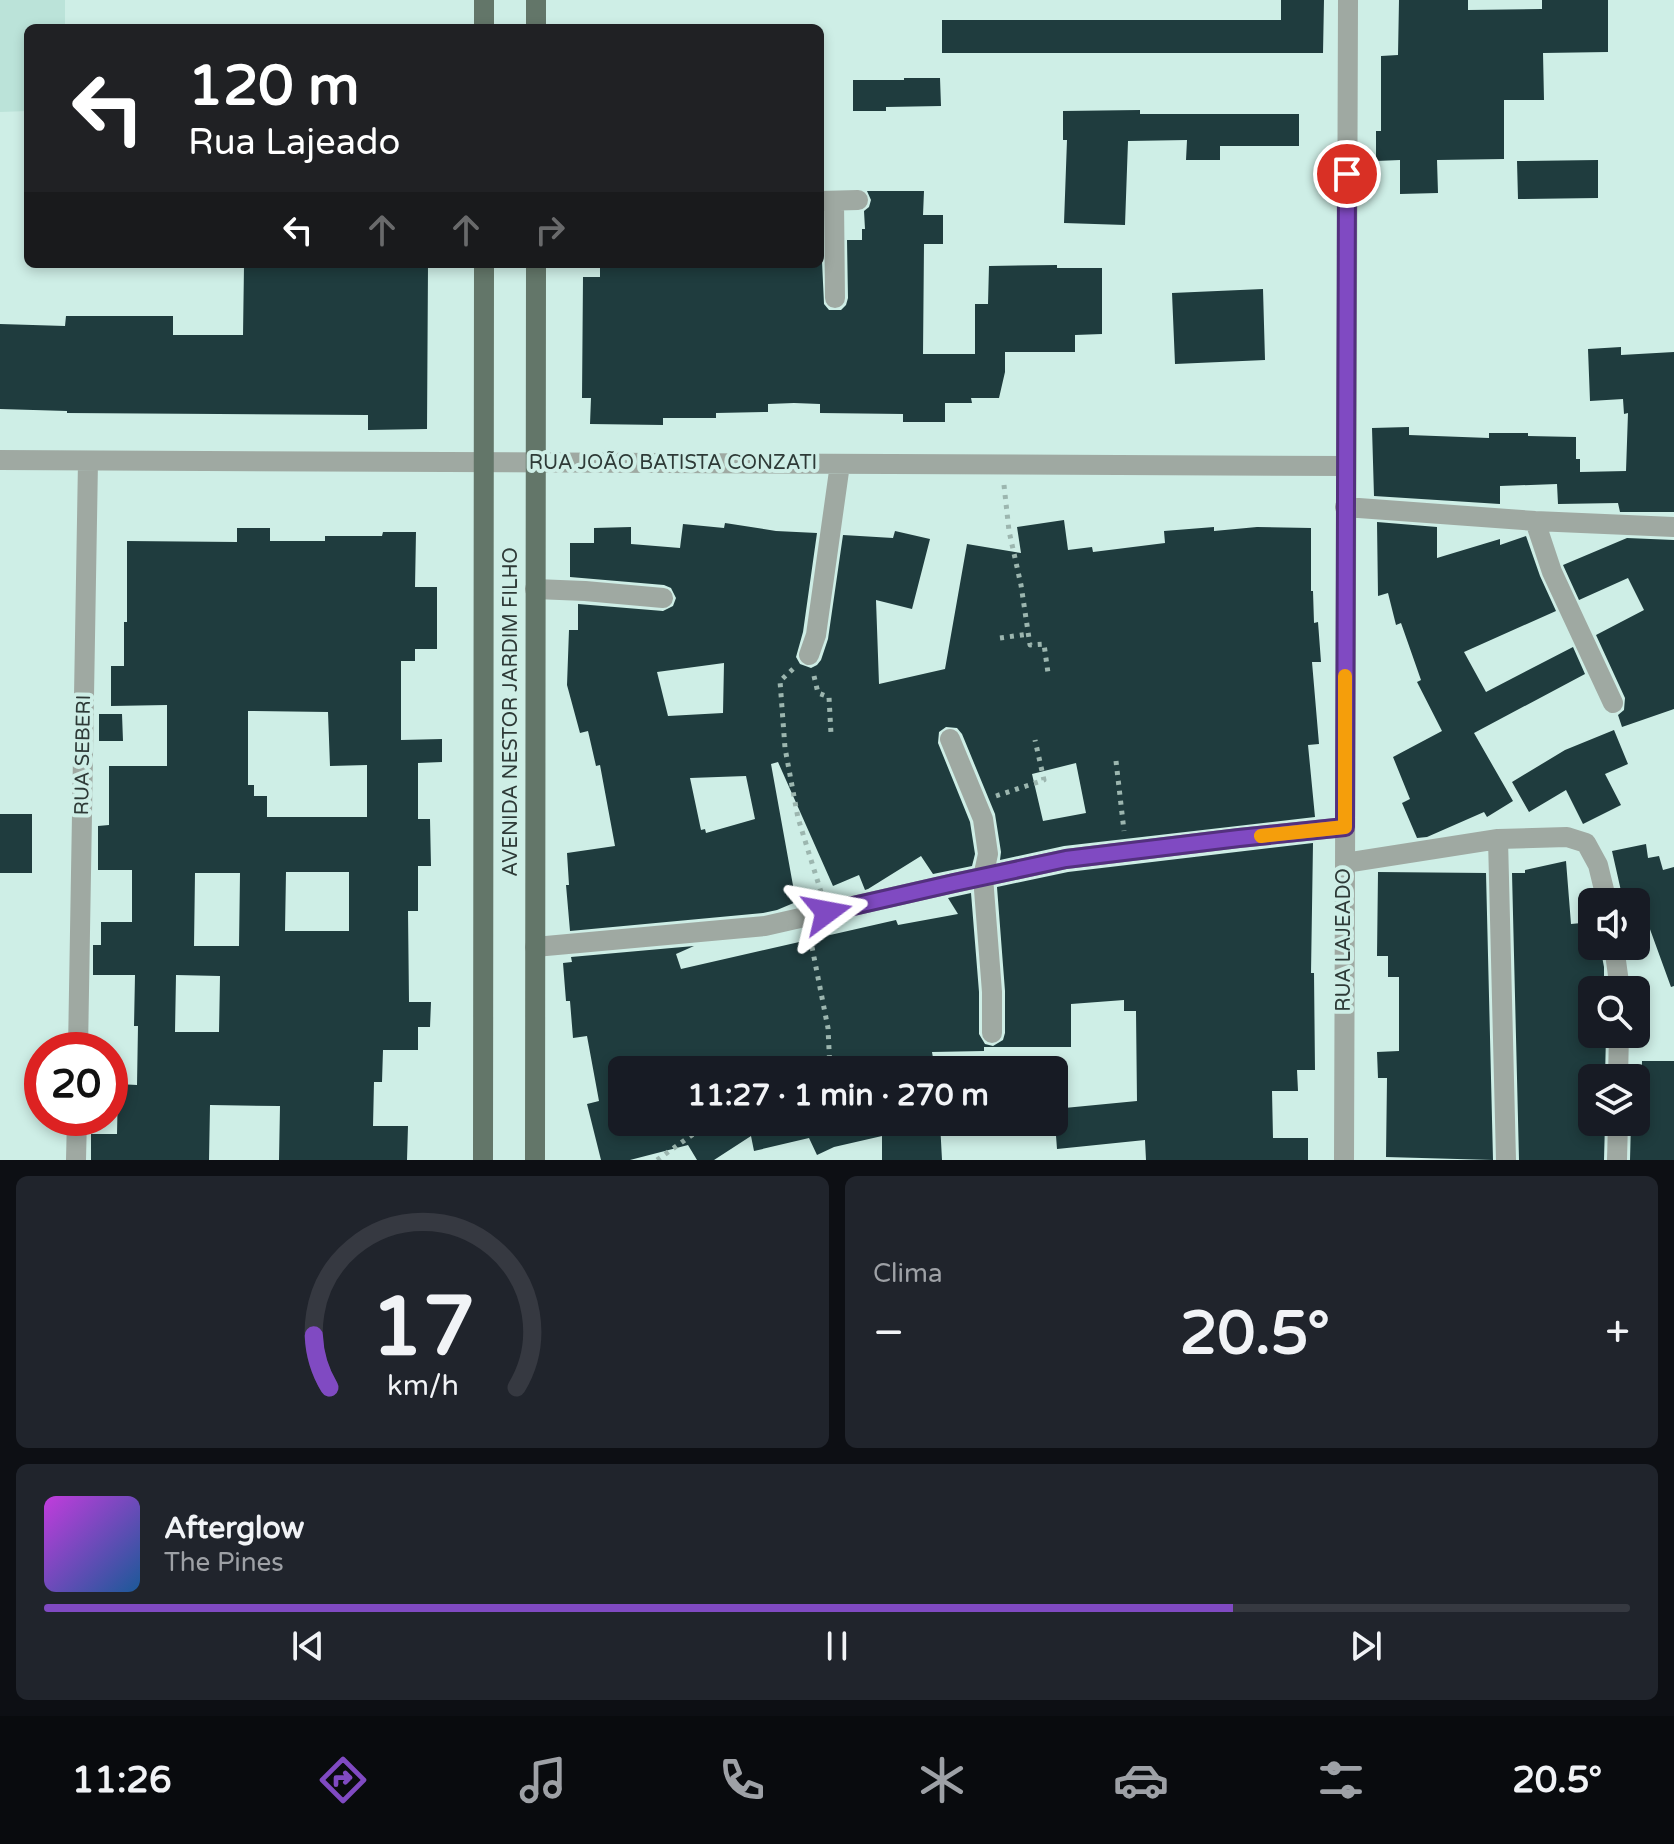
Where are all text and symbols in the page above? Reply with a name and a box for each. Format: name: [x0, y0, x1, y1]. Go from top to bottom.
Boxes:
text: 120 m: [188, 53, 359, 120]
icon: left: [56, 56, 160, 160]
text: Rua Lajeado: [188, 121, 400, 164]
pin: [1313, 140, 1381, 208]
icon: arrive: [1325, 152, 1369, 196]
icon: left: [276, 208, 320, 252]
icon: ahead: [360, 208, 404, 252]
icon: ahead: [444, 208, 488, 252]
icon: right: [528, 208, 572, 252]
street label: RUA JOÃO BATISTA CONZATI: [529, 450, 817, 475]
street label: AVENIDA NESTOR JARDIM FILHO: [499, 547, 523, 877]
street label: RUA SEBERI: [70, 694, 96, 816]
street label: RUA LAJEADO: [1332, 868, 1356, 1012]
position arrow: [785, 870, 869, 954]
map controls: [1578, 888, 1650, 1136]
button: sound: [1578, 888, 1650, 960]
button: search: [1578, 976, 1650, 1048]
speed limit sign: 20: [24, 1032, 128, 1136]
button: layers: [1578, 1064, 1650, 1136]
text: 11:27 · 1 min · 270 m: [687, 1077, 989, 1114]
text: Clima: [873, 1258, 943, 1289]
text: 17: [370, 1278, 475, 1378]
text: 20.5°: [1180, 1298, 1330, 1370]
text: −: [873, 1307, 904, 1360]
text: +: [1605, 1307, 1630, 1360]
text: km/h: [387, 1369, 458, 1403]
text: Afterglow: [164, 1510, 304, 1547]
text: The Pines: [164, 1547, 284, 1578]
icon: previous: [286, 1624, 330, 1668]
icon: pause: [815, 1624, 859, 1668]
icon: next: [1344, 1624, 1388, 1668]
icon: directions: [315, 1752, 371, 1808]
icon: music: [515, 1752, 571, 1808]
icon: phone: [714, 1752, 770, 1808]
icon: climate: [914, 1752, 970, 1808]
icon: car: [1113, 1752, 1169, 1808]
icon: filters: [1313, 1752, 1369, 1808]
text: 11:26: [72, 1759, 172, 1802]
text: 20.5°: [1512, 1759, 1602, 1802]

